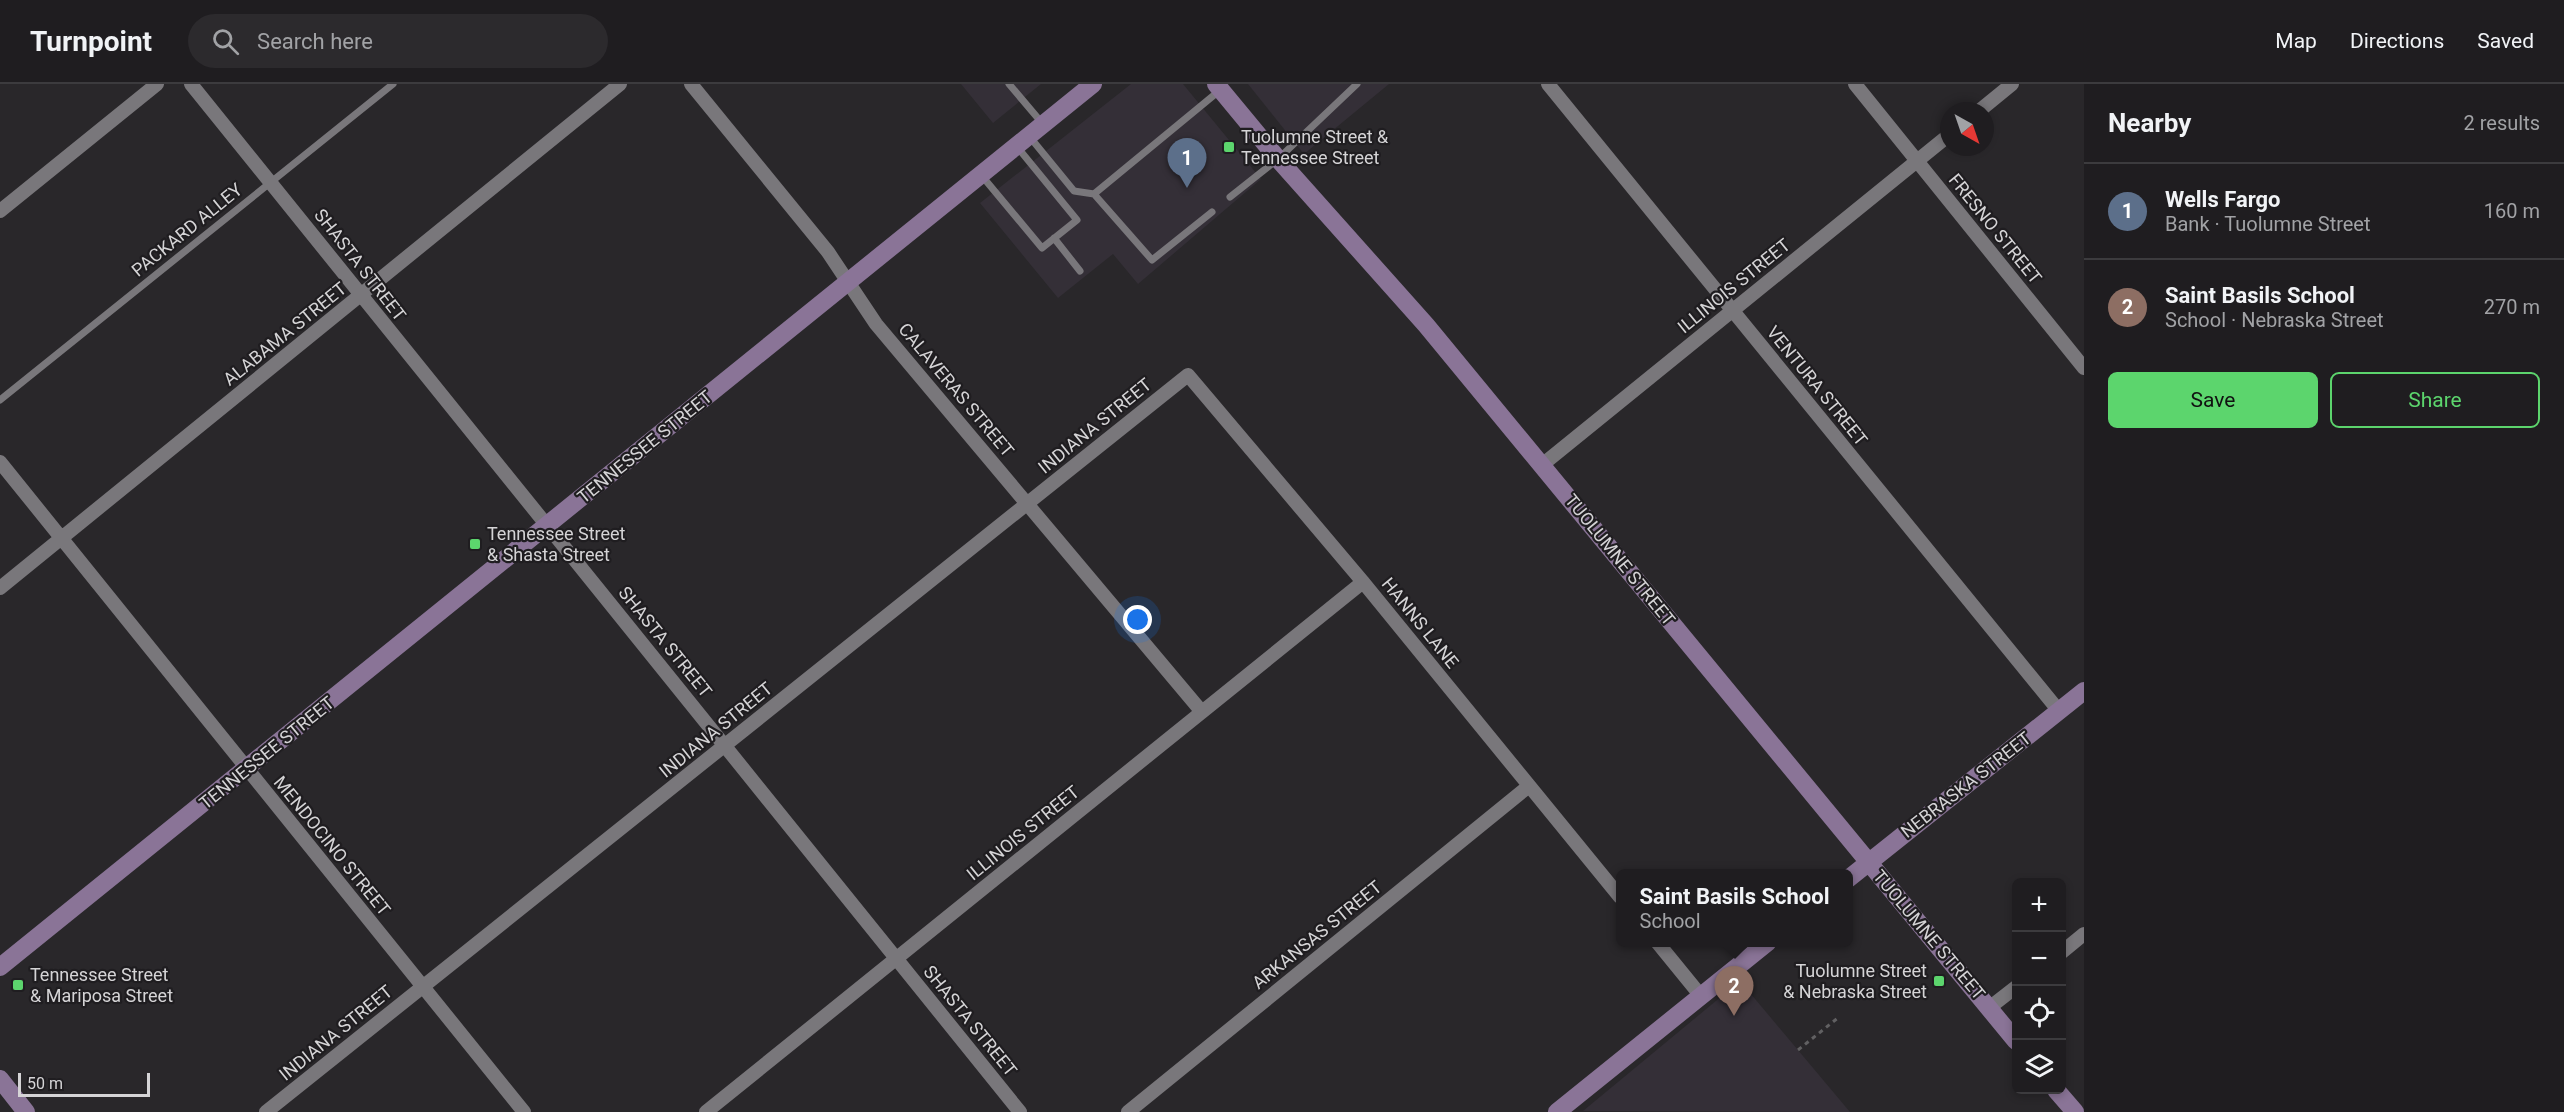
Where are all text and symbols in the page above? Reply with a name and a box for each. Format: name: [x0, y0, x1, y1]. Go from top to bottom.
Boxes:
search box: [188, 14, 608, 68]
text: Turnpoint: [30, 25, 152, 58]
icon: search: [209, 25, 242, 58]
text: Search here: [257, 29, 373, 54]
text: Map: [2275, 29, 2317, 53]
text: Directions: [2350, 29, 2444, 53]
text: Saved: [2477, 29, 2534, 53]
north arrow: [1940, 102, 1994, 156]
text: Nearby: [2108, 108, 2191, 138]
text: 2 results: [2464, 111, 2540, 135]
place label: Tuolumne Street & Tennessee Street: [1241, 126, 1389, 168]
pin: 1: [1168, 138, 1206, 188]
marker: Tuolumne Street & Tennessee Street: [1222, 140, 1236, 154]
street label: FRESNO STREET: [1945, 169, 2046, 288]
street label: PACKARD ALLEY: [127, 179, 246, 281]
text: Wells Fargo: [2165, 187, 2281, 212]
text: 1: [2122, 199, 2133, 223]
text: 160 m: [2484, 199, 2540, 223]
street label: SHASTA STREET: [310, 205, 411, 325]
text: Bank · Tuolumne Street: [2165, 212, 2371, 236]
street label: ILLINOIS STREET: [1673, 234, 1794, 337]
street label: ALABAMA STREET: [219, 277, 351, 390]
text: Saint Basils School: [2165, 283, 2355, 308]
text: 2: [2122, 295, 2133, 319]
text: 270 m: [2484, 295, 2540, 319]
text: School · Nebraska Street: [2165, 308, 2384, 332]
street label: CALAVERAS STREET: [894, 319, 1019, 461]
street label: VENTURA STREET: [1763, 322, 1872, 450]
button: Save: [2108, 372, 2318, 428]
button: Share: [2330, 372, 2540, 428]
street label: INDIANA STREET: [1034, 373, 1156, 478]
street label: TENNESSEE STREET: [573, 386, 716, 507]
street label: TUOLUMNE STREET: [1561, 490, 1680, 630]
place label: Tennessee Street & Shasta Street: [487, 523, 626, 565]
marker: Tennessee Street & Shasta Street: [468, 537, 482, 551]
street label: HANNS LANE: [1378, 573, 1463, 672]
street label: SHASTA STREET: [614, 582, 717, 701]
your location: [1123, 605, 1152, 634]
street label: INDIANA STREET: [655, 677, 777, 782]
street label: TENNESSEE STREET: [195, 692, 338, 813]
street label: NEBRASKA STREET: [1896, 727, 2035, 842]
street label: MENDOCINO STREET: [270, 772, 395, 920]
street label: ILLINOIS STREET: [962, 781, 1083, 884]
street label: TUOLUMNE STREET: [1869, 866, 1990, 1004]
popup: [1616, 869, 1853, 947]
street label: ARKANSAS STREET: [1248, 876, 1386, 993]
map controls: [2012, 878, 2066, 1094]
button: +: [2012, 878, 2066, 932]
text: Saint Basils School: [1640, 884, 1829, 909]
text: School: [1640, 909, 1701, 933]
button: −: [2012, 932, 2066, 986]
place label: Tuolumne Street & Nebraska Street: [1783, 960, 1927, 1002]
street label: SHASTA STREET: [919, 961, 1022, 1080]
place label: Tennessee Street & Mariposa Street: [30, 964, 173, 1006]
pin: 2: [1714, 966, 1754, 1016]
marker: Tuolumne Street & Nebraska Street: [1932, 974, 1946, 988]
marker: Tennessee Street & Mariposa Street: [11, 978, 25, 992]
street label: INDIANA STREET: [275, 980, 397, 1085]
button: locate: [2012, 986, 2066, 1040]
button: layers: [2012, 1040, 2066, 1094]
scale bar: [18, 1070, 150, 1098]
text: 50 m: [27, 1074, 63, 1093]

